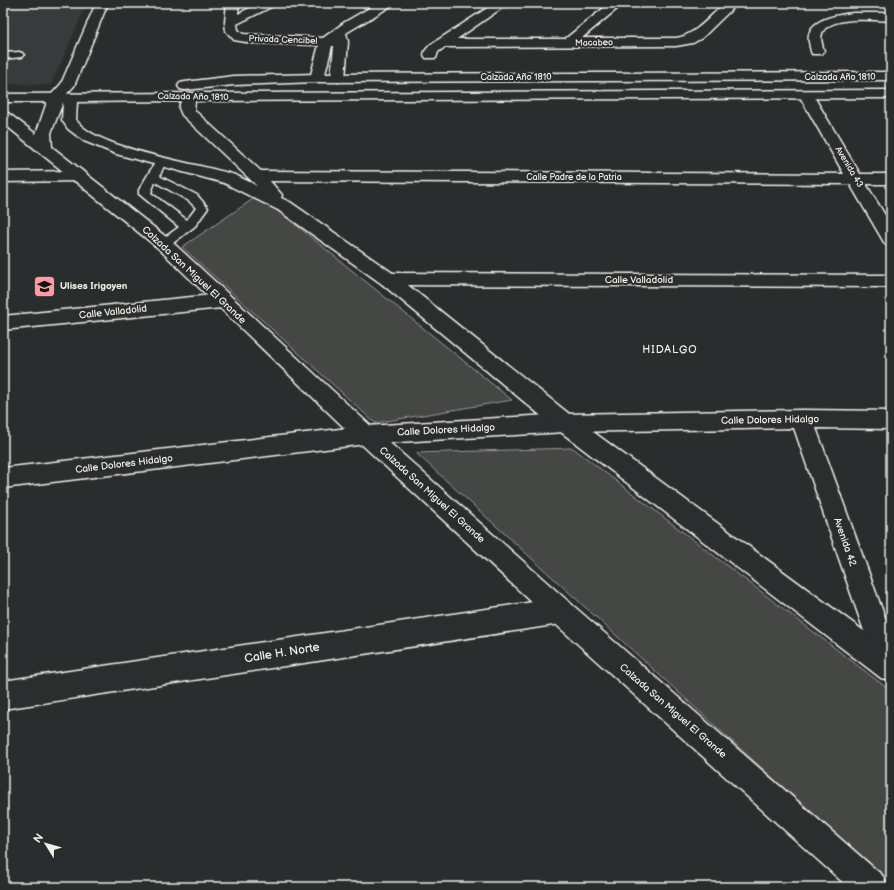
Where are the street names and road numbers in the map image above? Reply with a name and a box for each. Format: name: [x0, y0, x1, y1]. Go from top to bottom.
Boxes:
street label: Privada Cencibel: [248, 33, 318, 47]
street label: Macabeo: [575, 37, 613, 49]
street label: Calzada Año 1810: [480, 72, 552, 83]
street label: Calzada Año 1810: [804, 72, 876, 83]
street label: Calzada Año 1810: [157, 91, 229, 103]
street label: Avenida 43: [833, 145, 866, 190]
street label: Calle Padre de la Patria: [526, 172, 622, 183]
street label: Calzada San Miguel El Grande: [140, 224, 249, 326]
street label: Calle Valladolid: [605, 274, 673, 286]
street label: Calle Valladolid: [78, 302, 148, 322]
street label: Calle Dolores Hidalgo: [721, 413, 819, 427]
street label: Calle Dolores Hidalgo: [397, 421, 496, 439]
street label: Calzada San Miguel El Grande: [377, 444, 487, 546]
street label: Calle Dolores Hidalgo: [75, 452, 174, 476]
street label: Avenida 42: [831, 516, 859, 568]
street label: Calle H. Norte: [243, 640, 321, 666]
street label: Calzada San Miguel El Grande: [617, 661, 729, 761]

